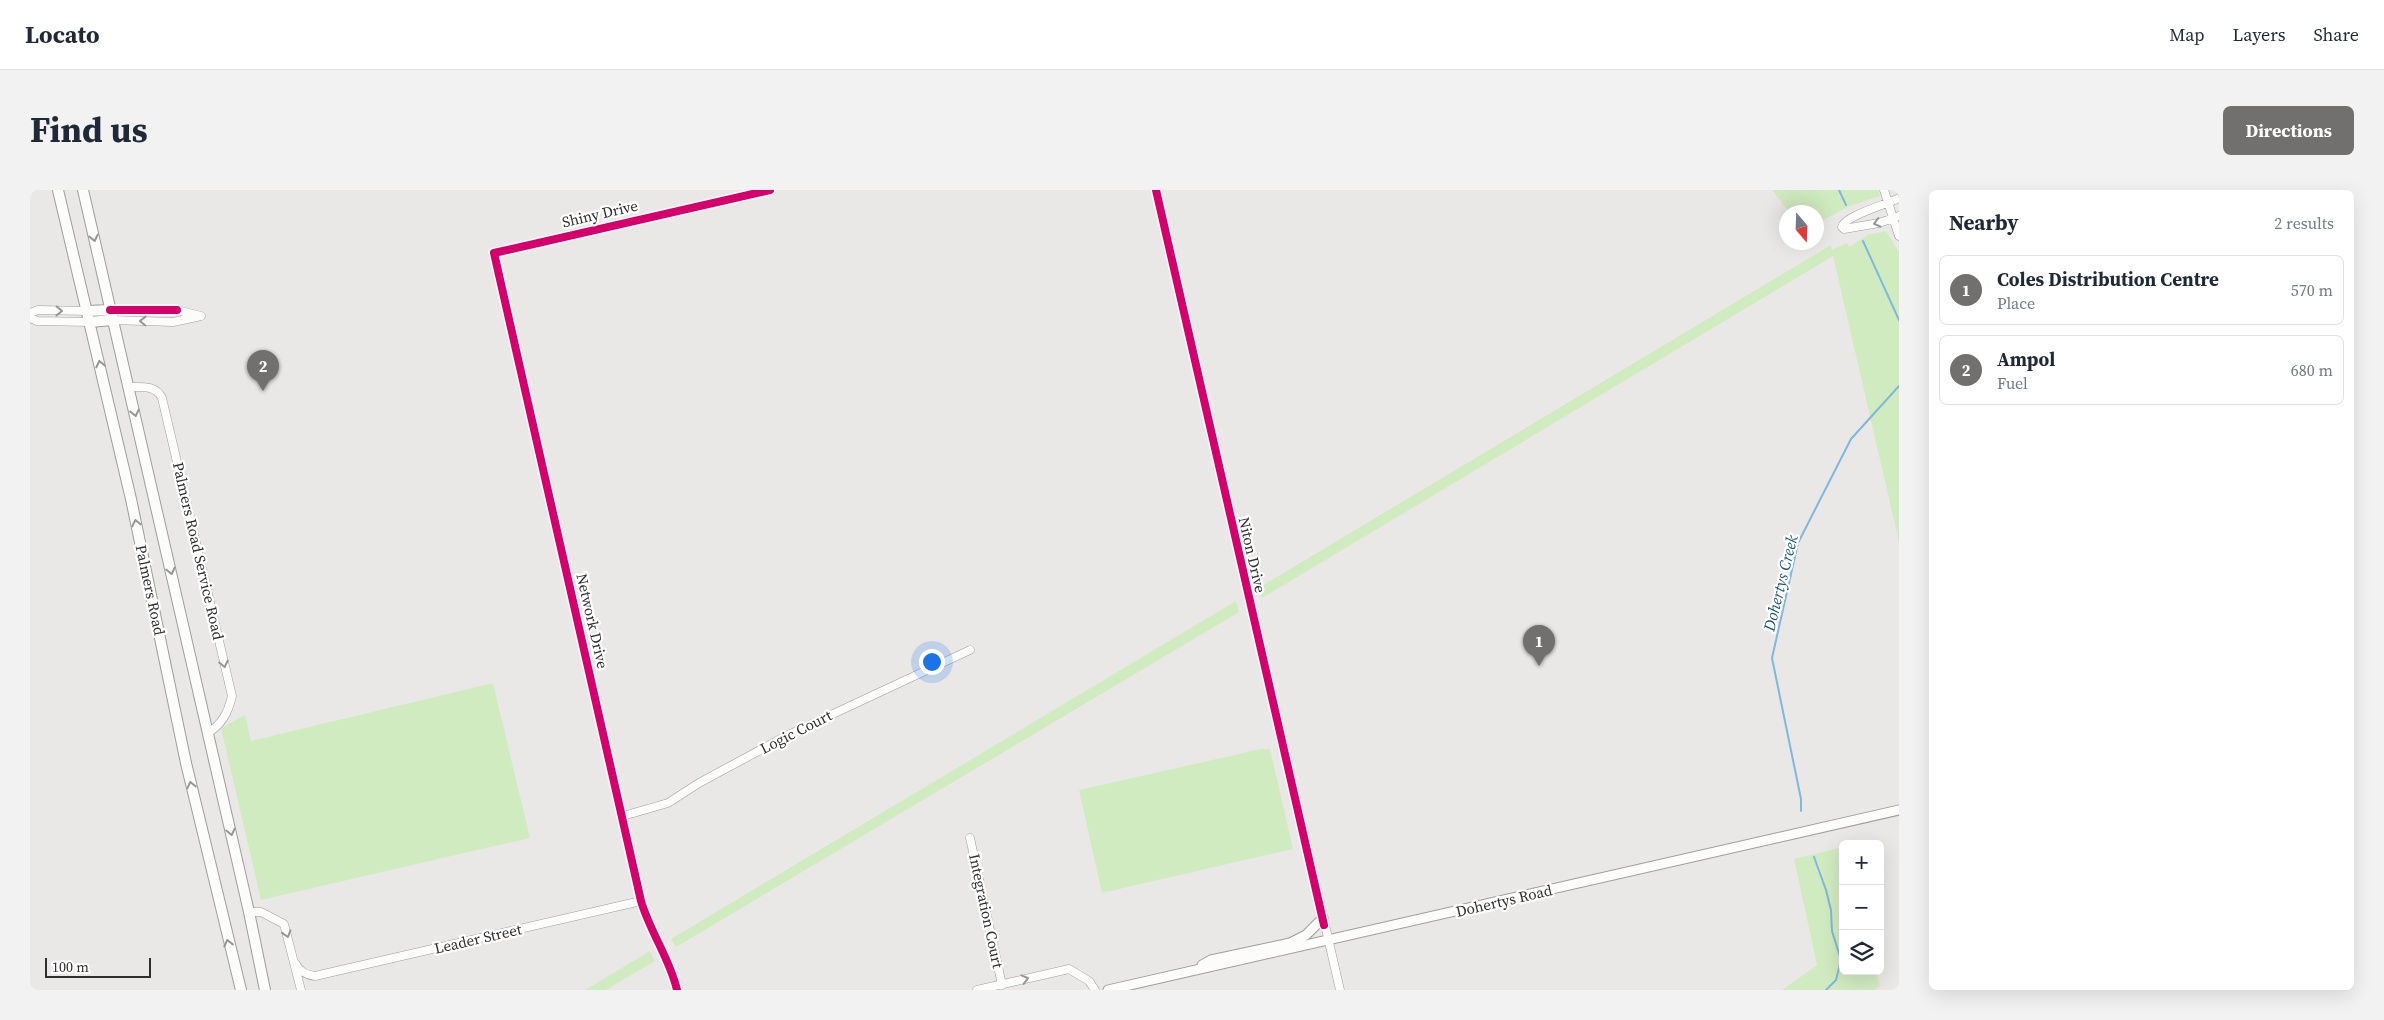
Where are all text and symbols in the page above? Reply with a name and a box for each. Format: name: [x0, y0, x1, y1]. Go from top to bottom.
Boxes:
text: Locato: [25, 18, 100, 51]
text: Map: [2169, 22, 2204, 47]
text: Layers: [2232, 22, 2285, 47]
text: Share: [2313, 22, 2359, 47]
text: Find us: [30, 106, 148, 154]
button: Directions: [2223, 106, 2354, 155]
street label: Shiny Drive: [560, 195, 640, 232]
north arrow: [1779, 205, 1824, 250]
text: Nearby: [1949, 208, 2019, 237]
text: 2 results: [2274, 212, 2334, 234]
one-way arrow: [1873, 218, 1881, 228]
one-way arrow: [88, 233, 99, 242]
text: Coles Distribution Centre: [1997, 266, 2219, 292]
text: 1: [1962, 279, 1970, 301]
text: 570 m: [2291, 279, 2333, 301]
text: Place: [1997, 292, 2035, 314]
one-way arrow: [55, 305, 63, 316]
one-way arrow: [139, 316, 146, 326]
text: Ampol: [1997, 346, 2055, 372]
pin: 2: [247, 350, 279, 391]
text: 2: [1962, 359, 1970, 381]
text: 680 m: [2291, 359, 2333, 381]
one-way arrow: [95, 360, 106, 369]
text: Fuel: [1997, 372, 2028, 394]
one-way arrow: [129, 408, 140, 417]
street label: Palmers Road Service Road: [168, 460, 229, 642]
street label: Niton Drive: [1234, 515, 1271, 595]
one-way arrow: [131, 518, 142, 527]
water label: Dohertys Creek: [1757, 532, 1803, 634]
street label: Palmers Road: [131, 543, 170, 638]
one-way arrow: [165, 567, 176, 576]
street label: Network Drive: [571, 571, 614, 671]
pin: 1: [1523, 625, 1555, 666]
your location: [919, 649, 945, 675]
one-way arrow: [218, 659, 229, 668]
street label: Logic Court: [756, 704, 835, 759]
one-way arrow: [186, 780, 197, 789]
one-way arrow: [225, 828, 236, 836]
map controls: [1839, 840, 1884, 975]
button: +: [1839, 840, 1884, 885]
street label: Integration Court: [964, 852, 1009, 970]
street label: Dohertys Road: [1454, 879, 1555, 922]
button: −: [1839, 885, 1884, 930]
street label: Leader Street: [432, 918, 524, 959]
one-way arrow: [281, 930, 291, 938]
button: layers: [1839, 930, 1884, 975]
one-way arrow: [224, 939, 234, 947]
scale bar: [45, 955, 151, 978]
text: 100 m: [52, 957, 89, 977]
one-way arrow: [1020, 974, 1029, 985]

